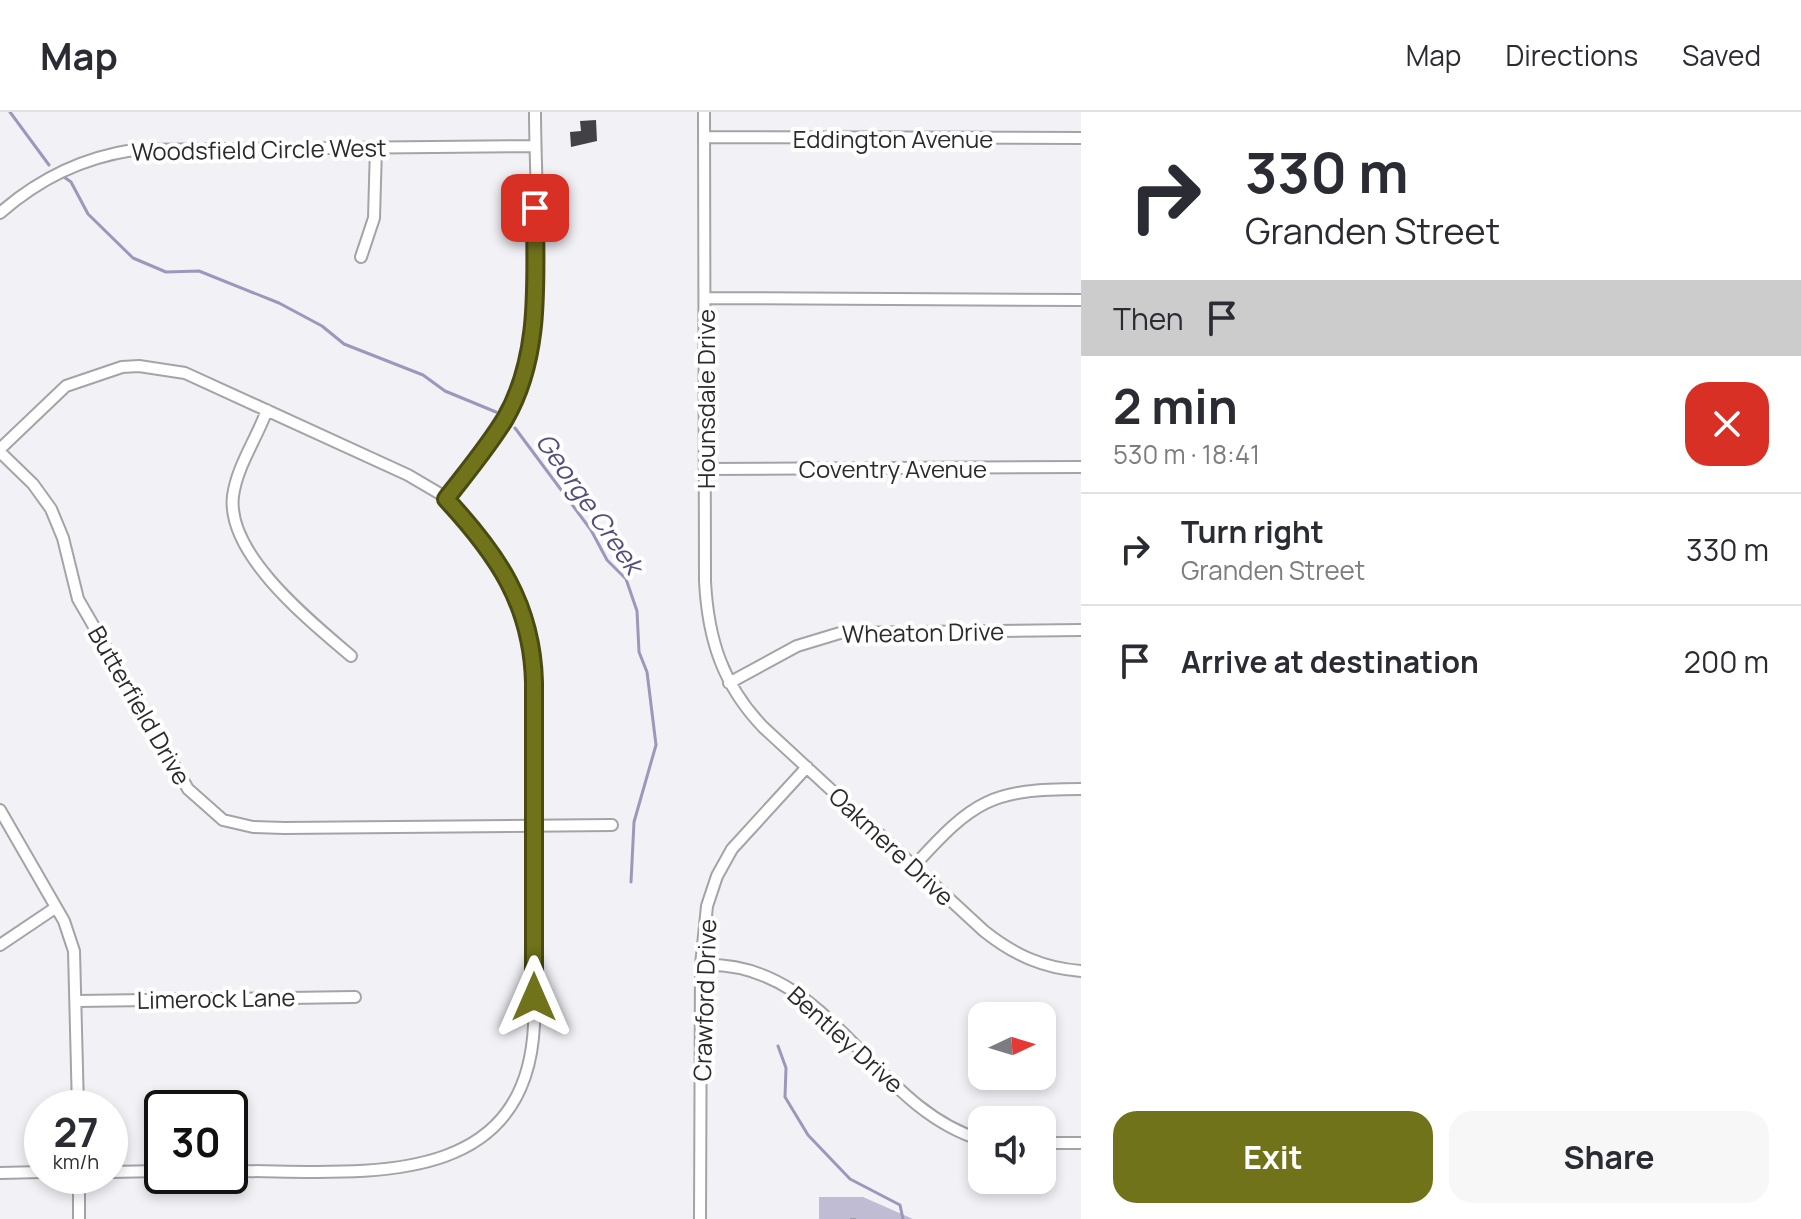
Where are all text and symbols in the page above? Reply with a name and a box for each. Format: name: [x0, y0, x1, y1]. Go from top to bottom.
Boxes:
text: Map: [40, 29, 118, 81]
text: Map: [1406, 36, 1461, 74]
text: Directions: [1505, 36, 1638, 74]
text: Saved: [1682, 36, 1761, 74]
street label: Eddington Avenue: [793, 122, 993, 155]
street label: Woodsfield Circle West: [131, 130, 387, 168]
text: 330 m: [1245, 133, 1409, 210]
icon: right: [1113, 144, 1217, 248]
pin: [501, 174, 569, 242]
icon: arrive: [513, 186, 557, 230]
text: Granden Street: [1245, 206, 1500, 255]
icon: arrive: [1200, 296, 1244, 340]
text: Then: [1113, 298, 1184, 339]
street label: Hounsdale Drive: [689, 309, 722, 489]
text: 2 min: [1113, 373, 1238, 438]
button: close: [1685, 382, 1769, 466]
water label: George Creek: [528, 425, 654, 584]
text: 530 m · 18:41: [1113, 436, 1260, 472]
street label: Coventry Avenue: [799, 452, 987, 485]
text: Turn right: [1181, 511, 1324, 552]
icon: right: [1113, 527, 1157, 571]
text: 330 m: [1686, 529, 1769, 570]
text: Granden Street: [1181, 552, 1365, 588]
street label: Wheaton Drive: [842, 614, 1004, 650]
street label: Butterfield Drive: [81, 619, 199, 791]
icon: arrive: [1113, 639, 1157, 683]
text: Arrive at destination: [1181, 641, 1479, 682]
text: 200 m: [1684, 641, 1769, 682]
street label: Oakmere Drive: [822, 779, 962, 913]
street label: Crawford Drive: [685, 918, 723, 1082]
position arrow: [492, 955, 576, 1039]
street label: Bentley Drive: [781, 978, 911, 1100]
street label: Limerock Lane: [136, 980, 296, 1016]
north arrow: [968, 1002, 1056, 1090]
map controls: [968, 1002, 1056, 1194]
speed limit sign: 30: [144, 1090, 248, 1194]
text: 27: [53, 1104, 99, 1159]
button: sound: [968, 1106, 1056, 1194]
button: Exit: [1113, 1111, 1433, 1203]
button: Share: [1449, 1111, 1769, 1203]
text: km/h: [53, 1148, 99, 1175]

